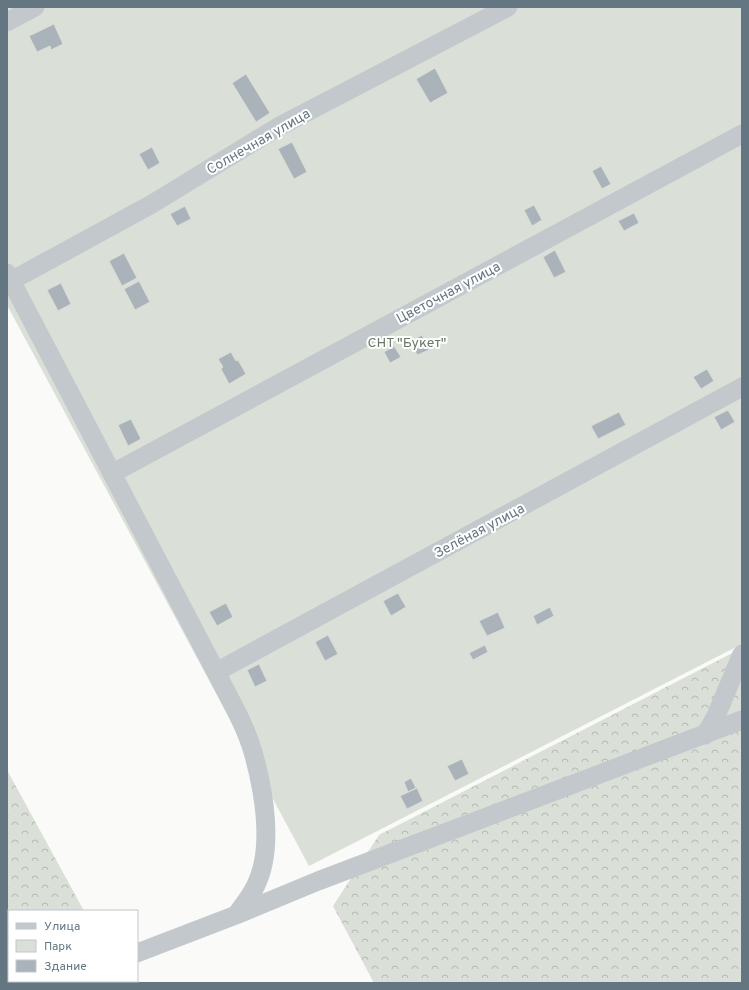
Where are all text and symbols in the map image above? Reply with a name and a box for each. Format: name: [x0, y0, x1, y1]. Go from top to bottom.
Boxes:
street label: Солнечная улица: [204, 106, 314, 179]
street label: Цветочная улица: [394, 259, 504, 328]
park label: СНТ "Букет": [368, 335, 446, 352]
street label: Зелёная улица: [432, 500, 528, 562]
legend: [8, 910, 138, 982]
text: Улица: [44, 919, 80, 935]
text: Парк: [44, 939, 72, 955]
text: Здание: [44, 959, 87, 975]

